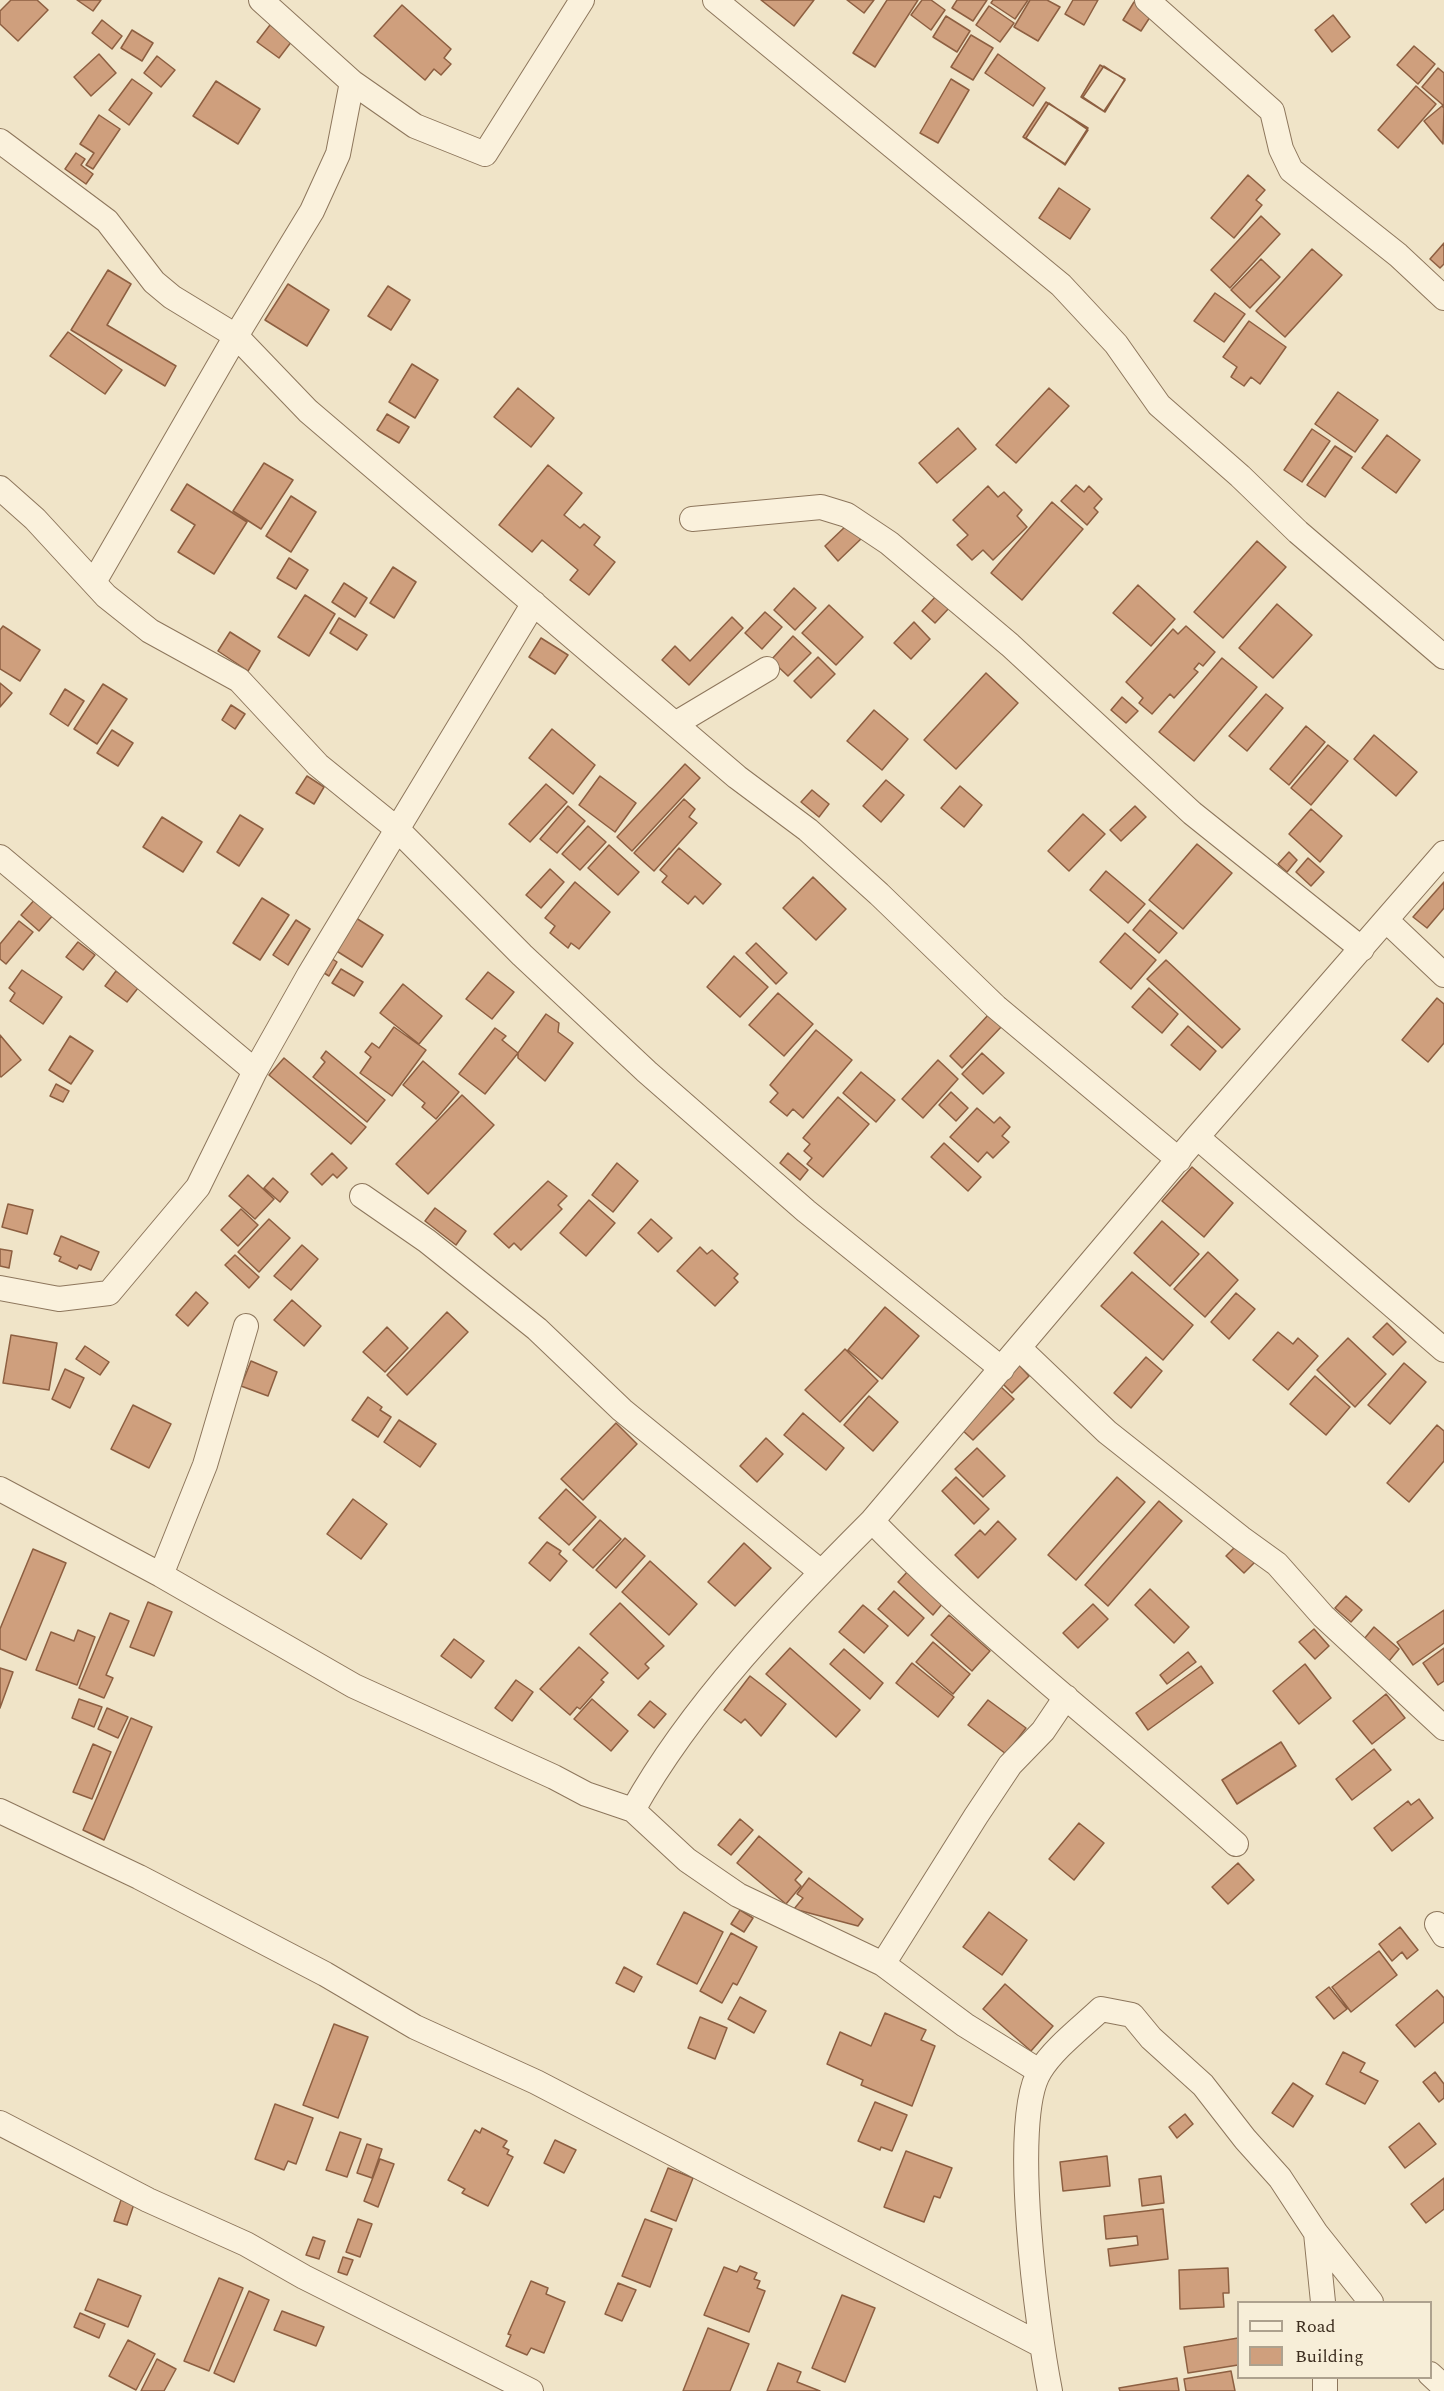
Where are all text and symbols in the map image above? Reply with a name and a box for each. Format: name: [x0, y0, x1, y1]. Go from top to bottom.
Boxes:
legend: [1237, 2301, 1432, 2379]
text: Road: [1295, 2313, 1336, 2340]
text: Building: [1295, 2343, 1364, 2370]

